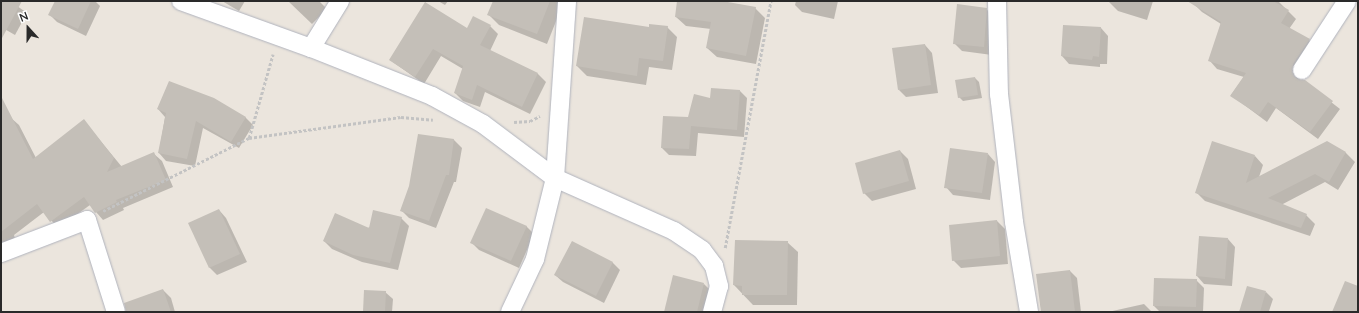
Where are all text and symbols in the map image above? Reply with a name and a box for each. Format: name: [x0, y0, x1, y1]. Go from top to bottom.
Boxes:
north arrow: [8, 8, 48, 48]
text: N: [17, 9, 30, 24]

